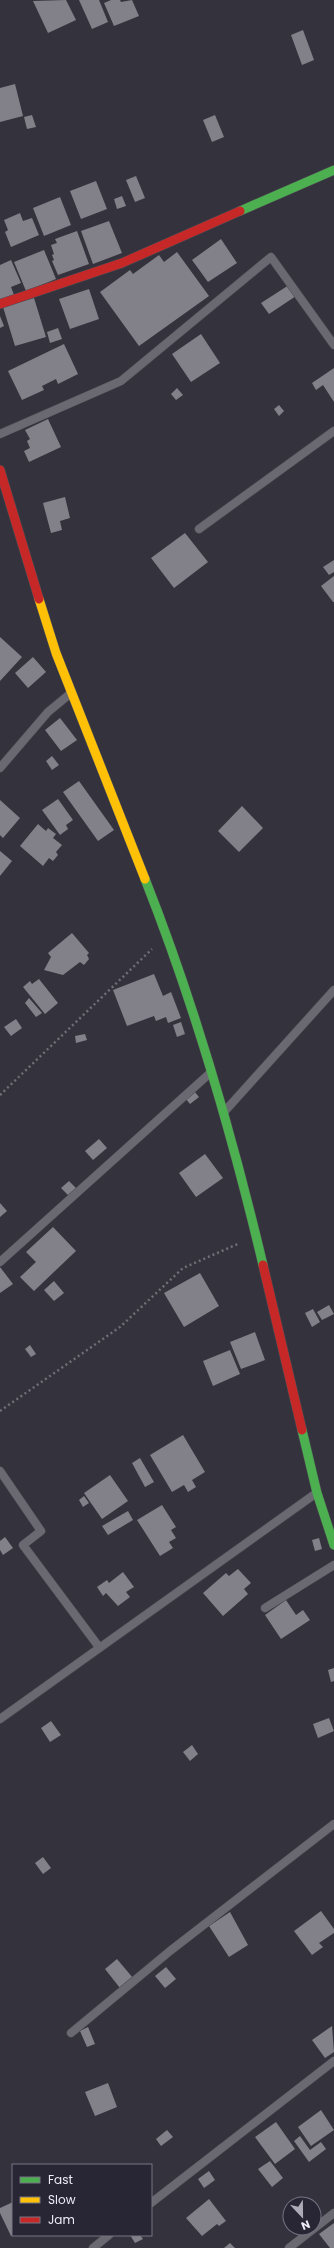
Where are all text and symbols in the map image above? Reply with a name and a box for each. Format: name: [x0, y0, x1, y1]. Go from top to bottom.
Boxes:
legend: [12, 2164, 152, 2236]
text: Fast: [48, 2171, 73, 2188]
text: Slow: [48, 2191, 76, 2208]
north arrow: [282, 2196, 322, 2236]
text: Jam: [48, 2211, 75, 2228]
text: N: [299, 2216, 313, 2234]

